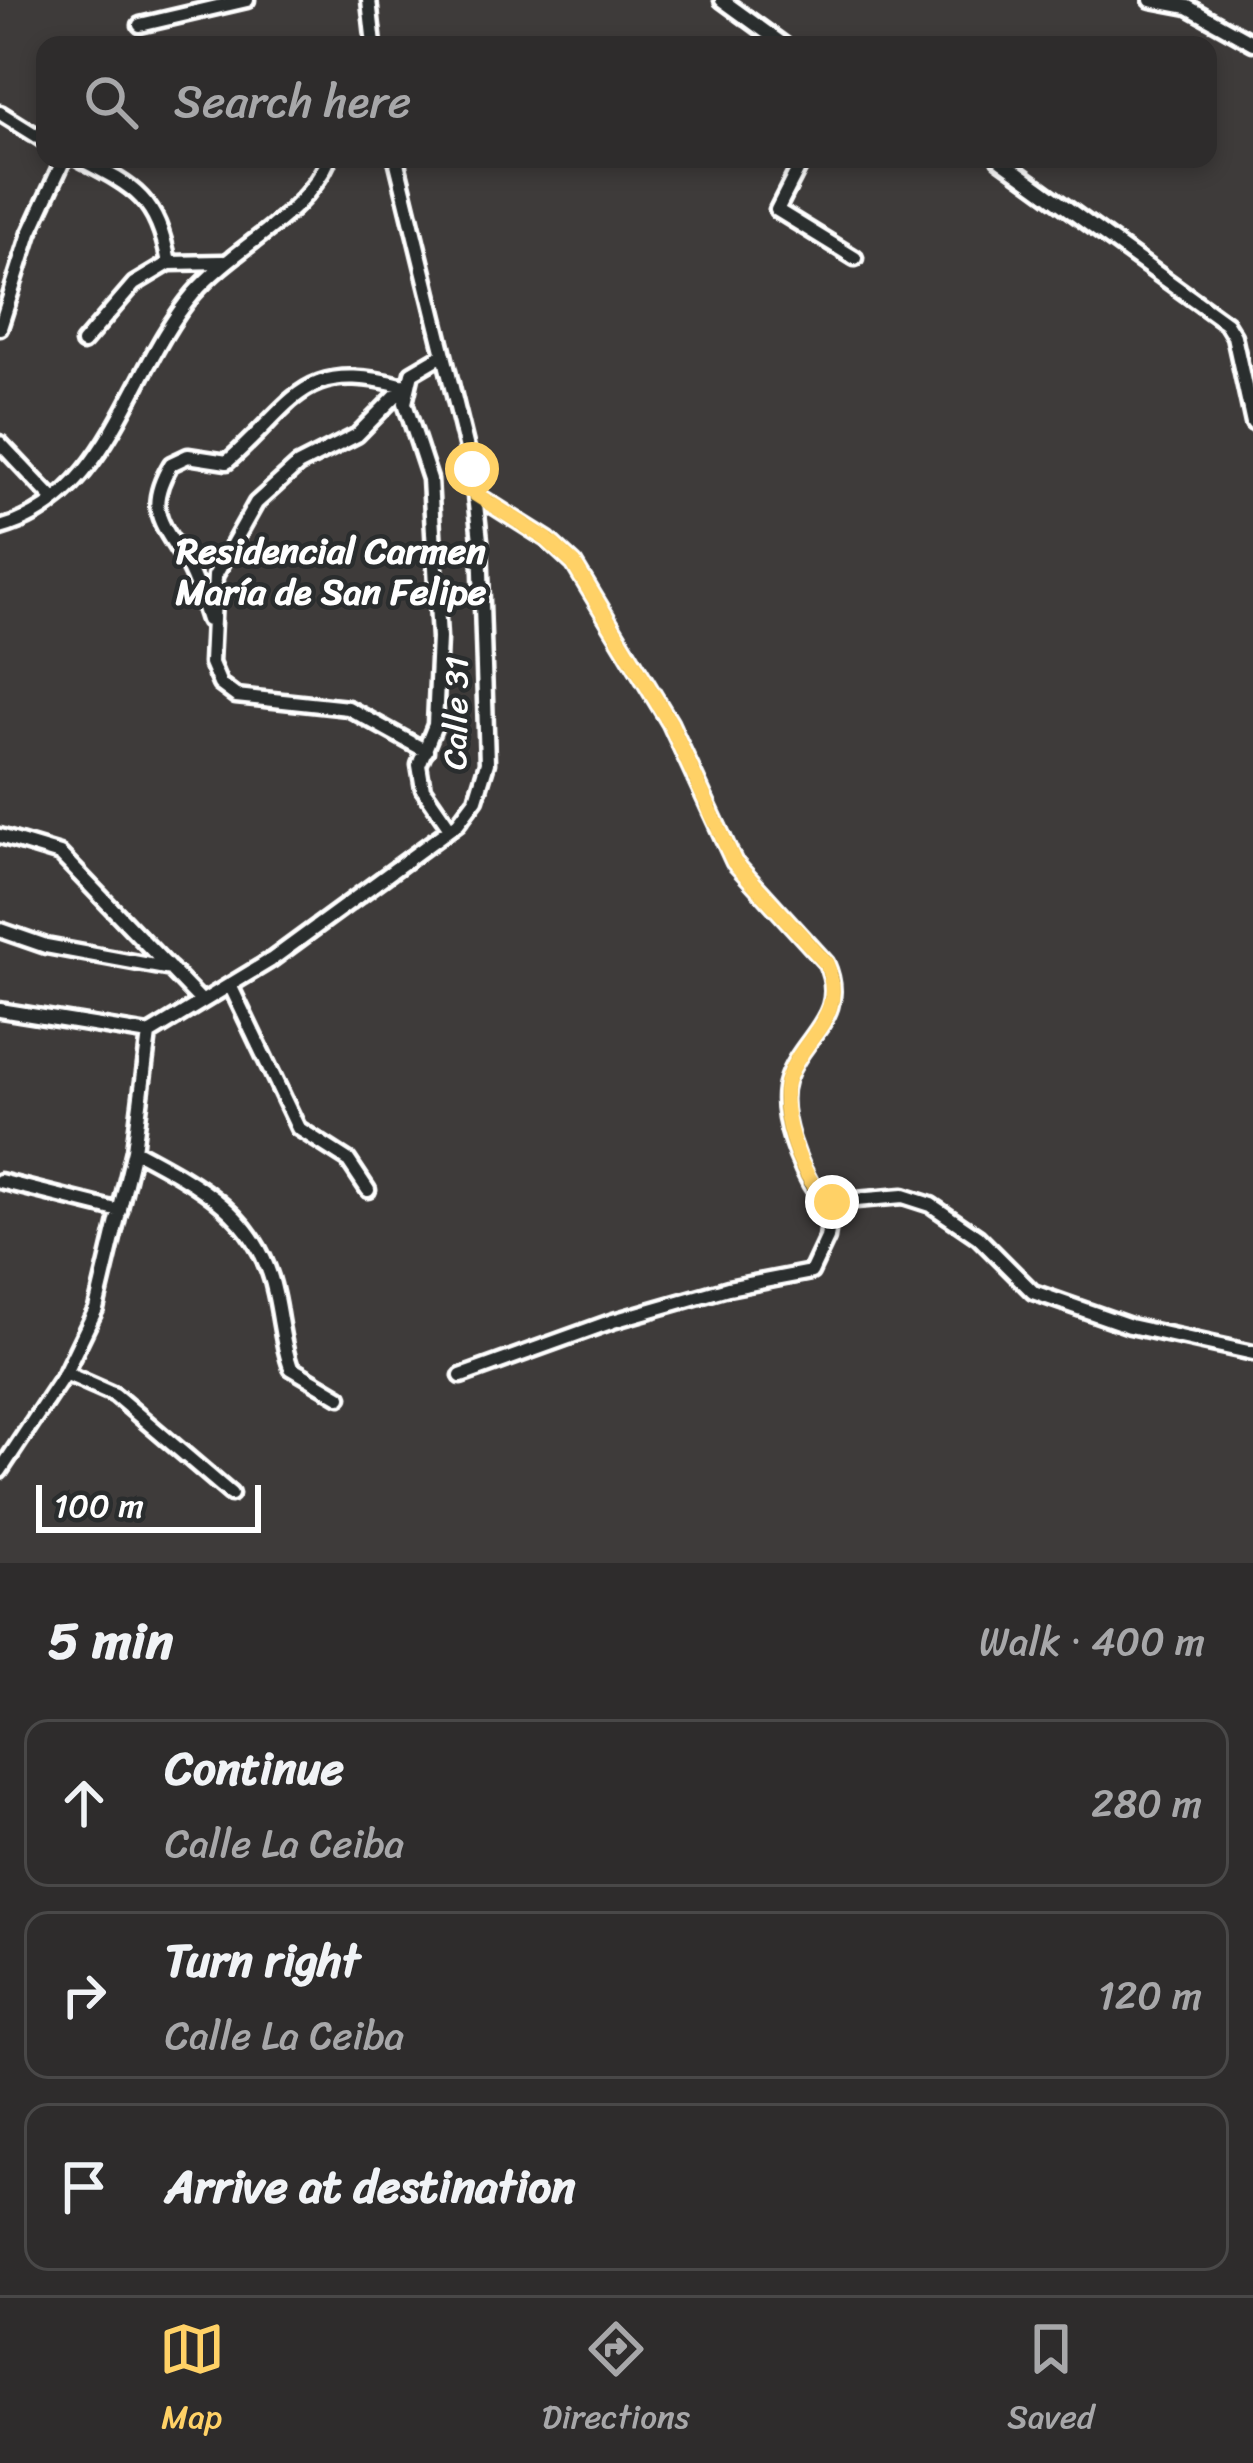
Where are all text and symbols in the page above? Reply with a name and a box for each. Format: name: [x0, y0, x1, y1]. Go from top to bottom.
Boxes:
search box: [36, 36, 1217, 168]
text: Search here: [174, 62, 411, 142]
icon: search: [78, 69, 144, 135]
route start: [445, 442, 499, 496]
district label: Residencial Carmen María de San Felipe: [175, 519, 487, 624]
street label: Calle 31: [426, 656, 486, 770]
route end: [805, 1175, 859, 1229]
text: 100 m: [54, 1477, 144, 1535]
scale bar: [36, 1479, 261, 1532]
text: 5 min: [48, 1596, 173, 1686]
text: Walk · 400 m: [979, 1607, 1205, 1676]
text: Continue: [165, 1729, 344, 1809]
text: 280 m: [1091, 1769, 1202, 1838]
icon: ahead: [51, 1770, 117, 1836]
text: Calle La Ceiba: [165, 1809, 404, 1878]
text: Turn right: [165, 1921, 360, 2001]
text: 120 m: [1098, 1961, 1202, 2030]
icon: right: [51, 1962, 117, 2028]
text: Calle La Ceiba: [165, 2001, 404, 2070]
text: Arrive at destination: [165, 2147, 575, 2227]
icon: arrive: [51, 2154, 117, 2220]
tab: Map: [159, 2316, 225, 2446]
tab: Directions: [542, 2316, 690, 2446]
tab: Saved: [1007, 2316, 1094, 2446]

